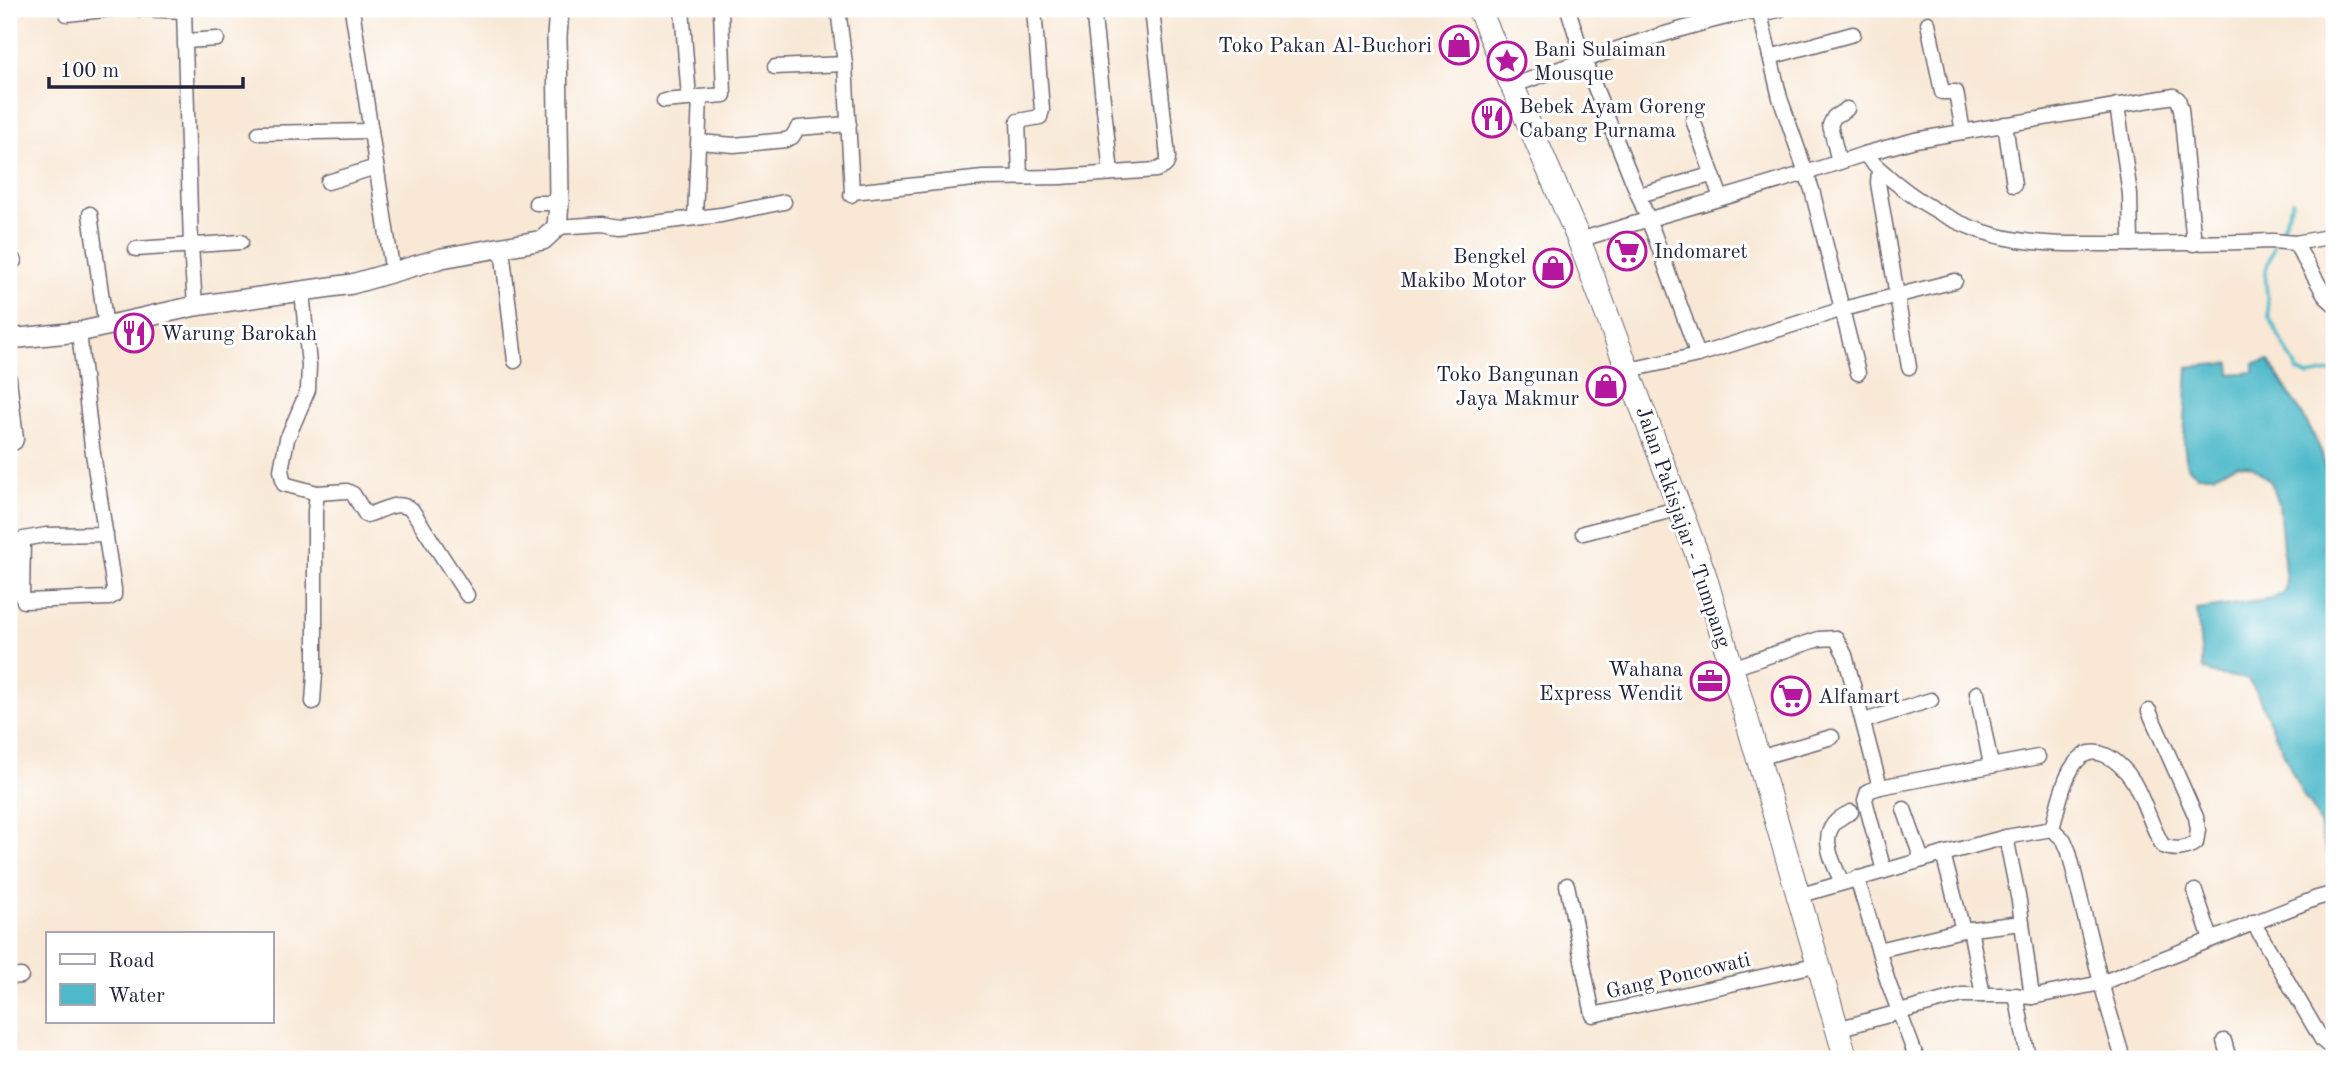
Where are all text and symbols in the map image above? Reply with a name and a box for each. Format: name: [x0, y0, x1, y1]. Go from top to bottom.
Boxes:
shop icon: Toko Pakan Al-Buchori: [1438, 24, 1480, 66]
place label: Toko Pakan Al-Buchori: [1218, 36, 1432, 57]
place icon: Bani Sulaiman Mousque: [1486, 40, 1528, 82]
place label: Bani Sulaiman Mousque: [1534, 40, 1666, 85]
scale bar: [49, 46, 243, 90]
text: 100 m: [60, 61, 119, 82]
restaurant icon: Bebek Ayam Goreng Cabang Purnama: [1471, 97, 1513, 139]
place label: Bebek Ayam Goreng Cabang Purnama: [1519, 97, 1706, 142]
supermarket icon: Indomaret: [1606, 230, 1648, 272]
place label: Indomaret: [1654, 242, 1748, 263]
place label: Bengkel Makibo Motor: [1400, 247, 1526, 292]
shop icon: Bengkel Makibo Motor: [1532, 247, 1574, 289]
restaurant icon: Warung Barokah: [113, 312, 155, 354]
place label: Warung Barokah: [161, 324, 317, 345]
place label: Toko Bangunan Jaya Makmur: [1436, 365, 1579, 410]
shop icon: Toko Bangunan Jaya Makmur: [1585, 365, 1627, 407]
street label: Jalan Pakisjajar - Tumpang: [1631, 404, 1734, 651]
place label: Wahana Express Wendit: [1539, 660, 1683, 705]
office icon: Wahana Express Wendit: [1689, 660, 1731, 702]
supermarket icon: Alfamart: [1770, 675, 1812, 717]
place label: Alfamart: [1818, 687, 1900, 708]
legend: [46, 932, 273, 1023]
street label: Gang Poncowati: [1604, 950, 1752, 1003]
text: Road: [108, 951, 155, 972]
text: Water: [108, 986, 165, 1007]

